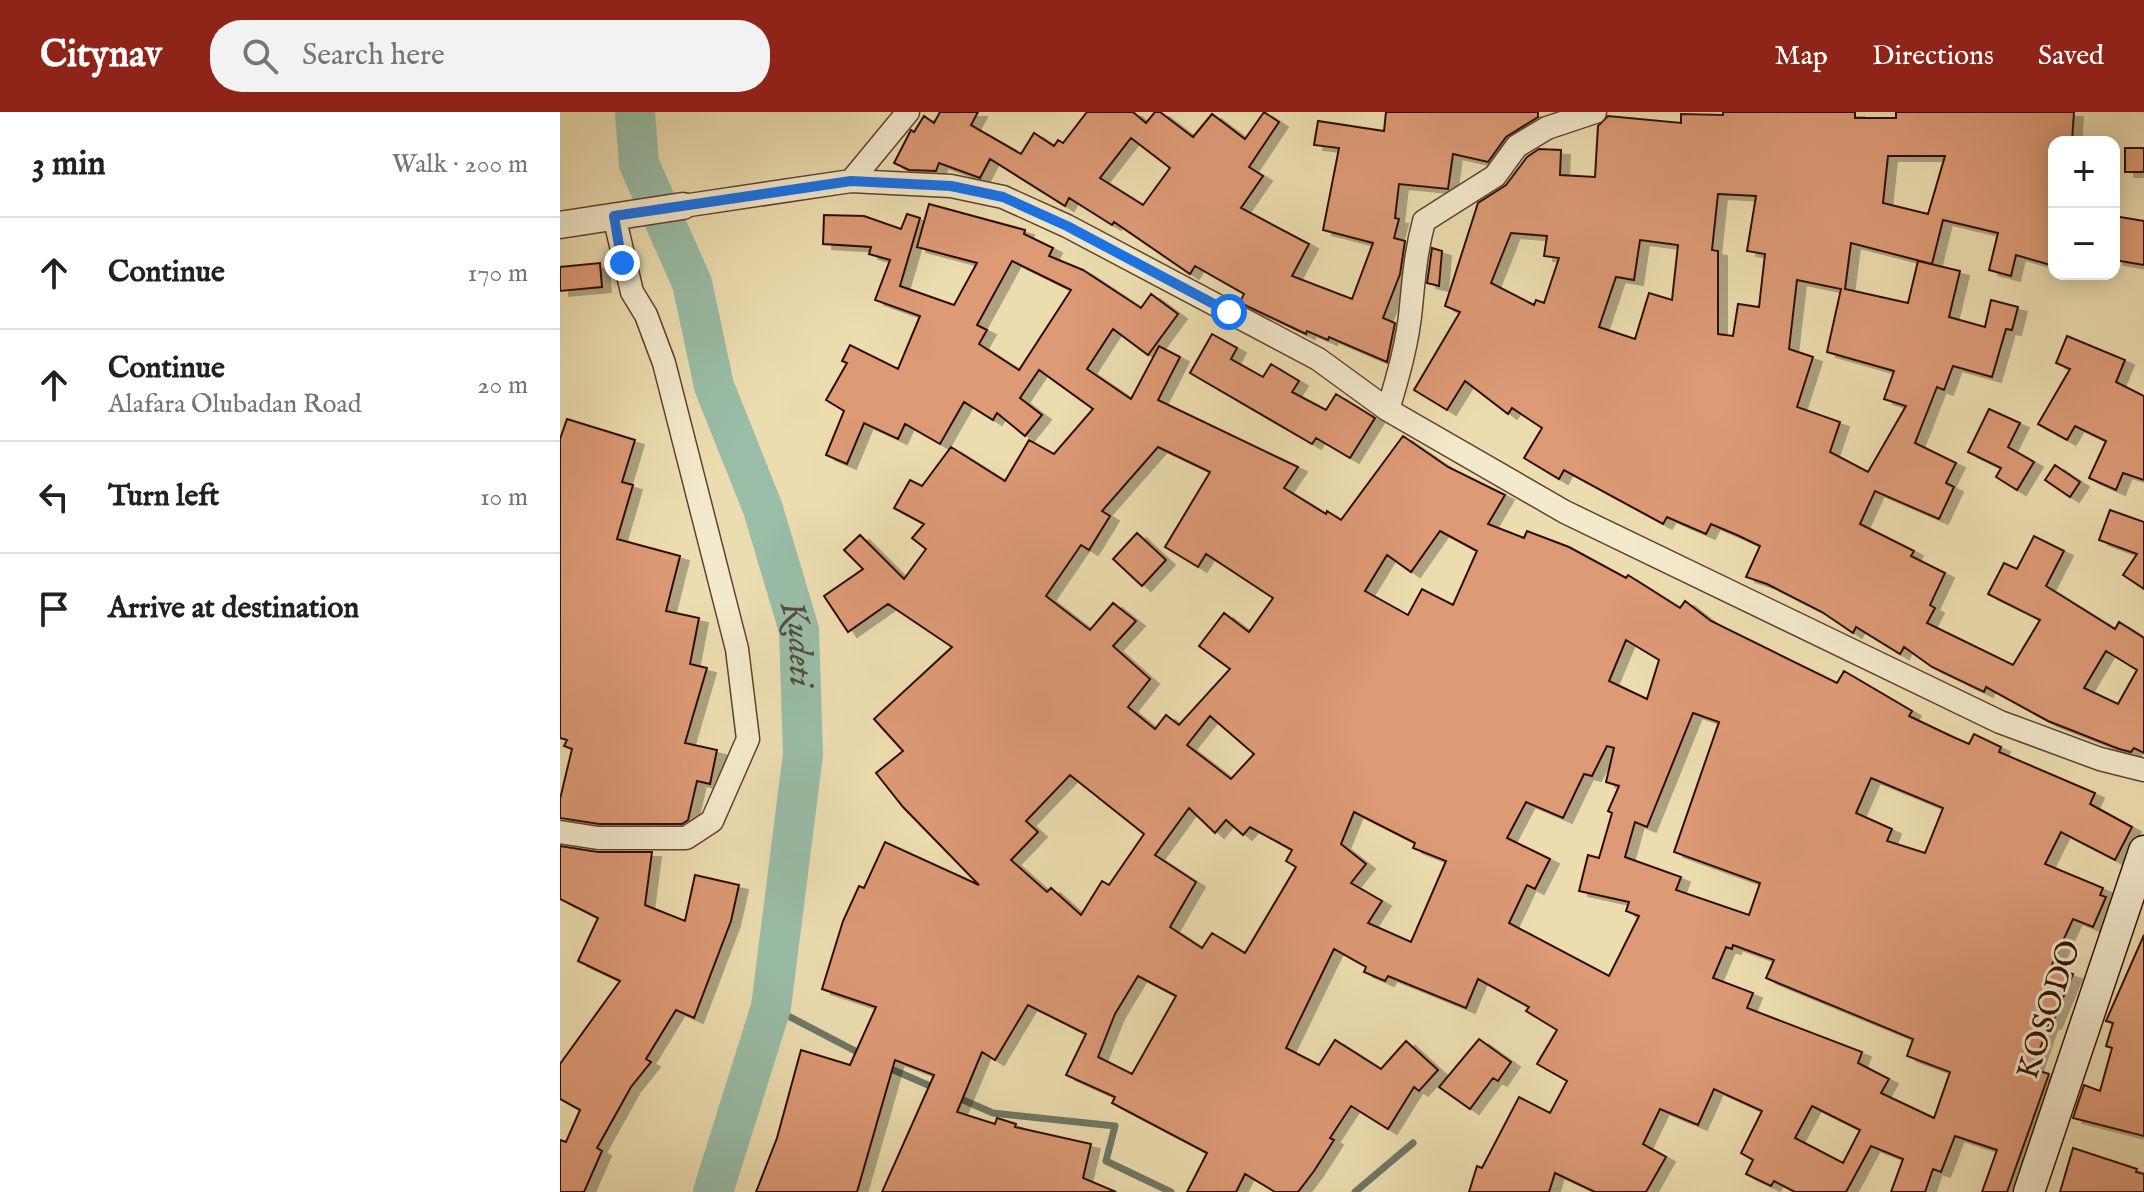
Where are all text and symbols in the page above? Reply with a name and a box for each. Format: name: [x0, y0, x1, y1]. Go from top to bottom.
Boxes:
search box: [210, 20, 770, 92]
text: Citynav: [40, 32, 162, 80]
icon: search: [238, 34, 282, 78]
text: Search here: [302, 37, 445, 75]
text: Map: [1774, 39, 1828, 74]
text: Directions: [1872, 39, 1994, 74]
text: Saved: [2038, 39, 2104, 74]
map controls: [2048, 136, 2120, 280]
button: +: [2048, 136, 2120, 208]
text: 3 min: [32, 143, 106, 186]
text: Walk · 200 m: [392, 148, 528, 181]
button: −: [2048, 208, 2120, 280]
route end: [604, 245, 640, 281]
icon: ahead: [32, 251, 76, 295]
text: Continue: [108, 254, 225, 292]
text: 170 m: [468, 257, 528, 290]
route start: [1211, 294, 1247, 330]
text: Continue: [108, 350, 225, 388]
icon: ahead: [32, 363, 76, 407]
text: 20 m: [477, 369, 528, 402]
text: Alafara Olubadan Road: [108, 388, 362, 421]
icon: left: [32, 475, 76, 519]
text: Turn left: [108, 478, 219, 516]
text: 10 m: [480, 481, 528, 514]
icon: arrive: [32, 587, 76, 631]
text: Arrive at destination: [108, 590, 359, 628]
water label: Kudeti: [770, 595, 822, 689]
street label: KOSODO: [2008, 935, 2092, 1085]

